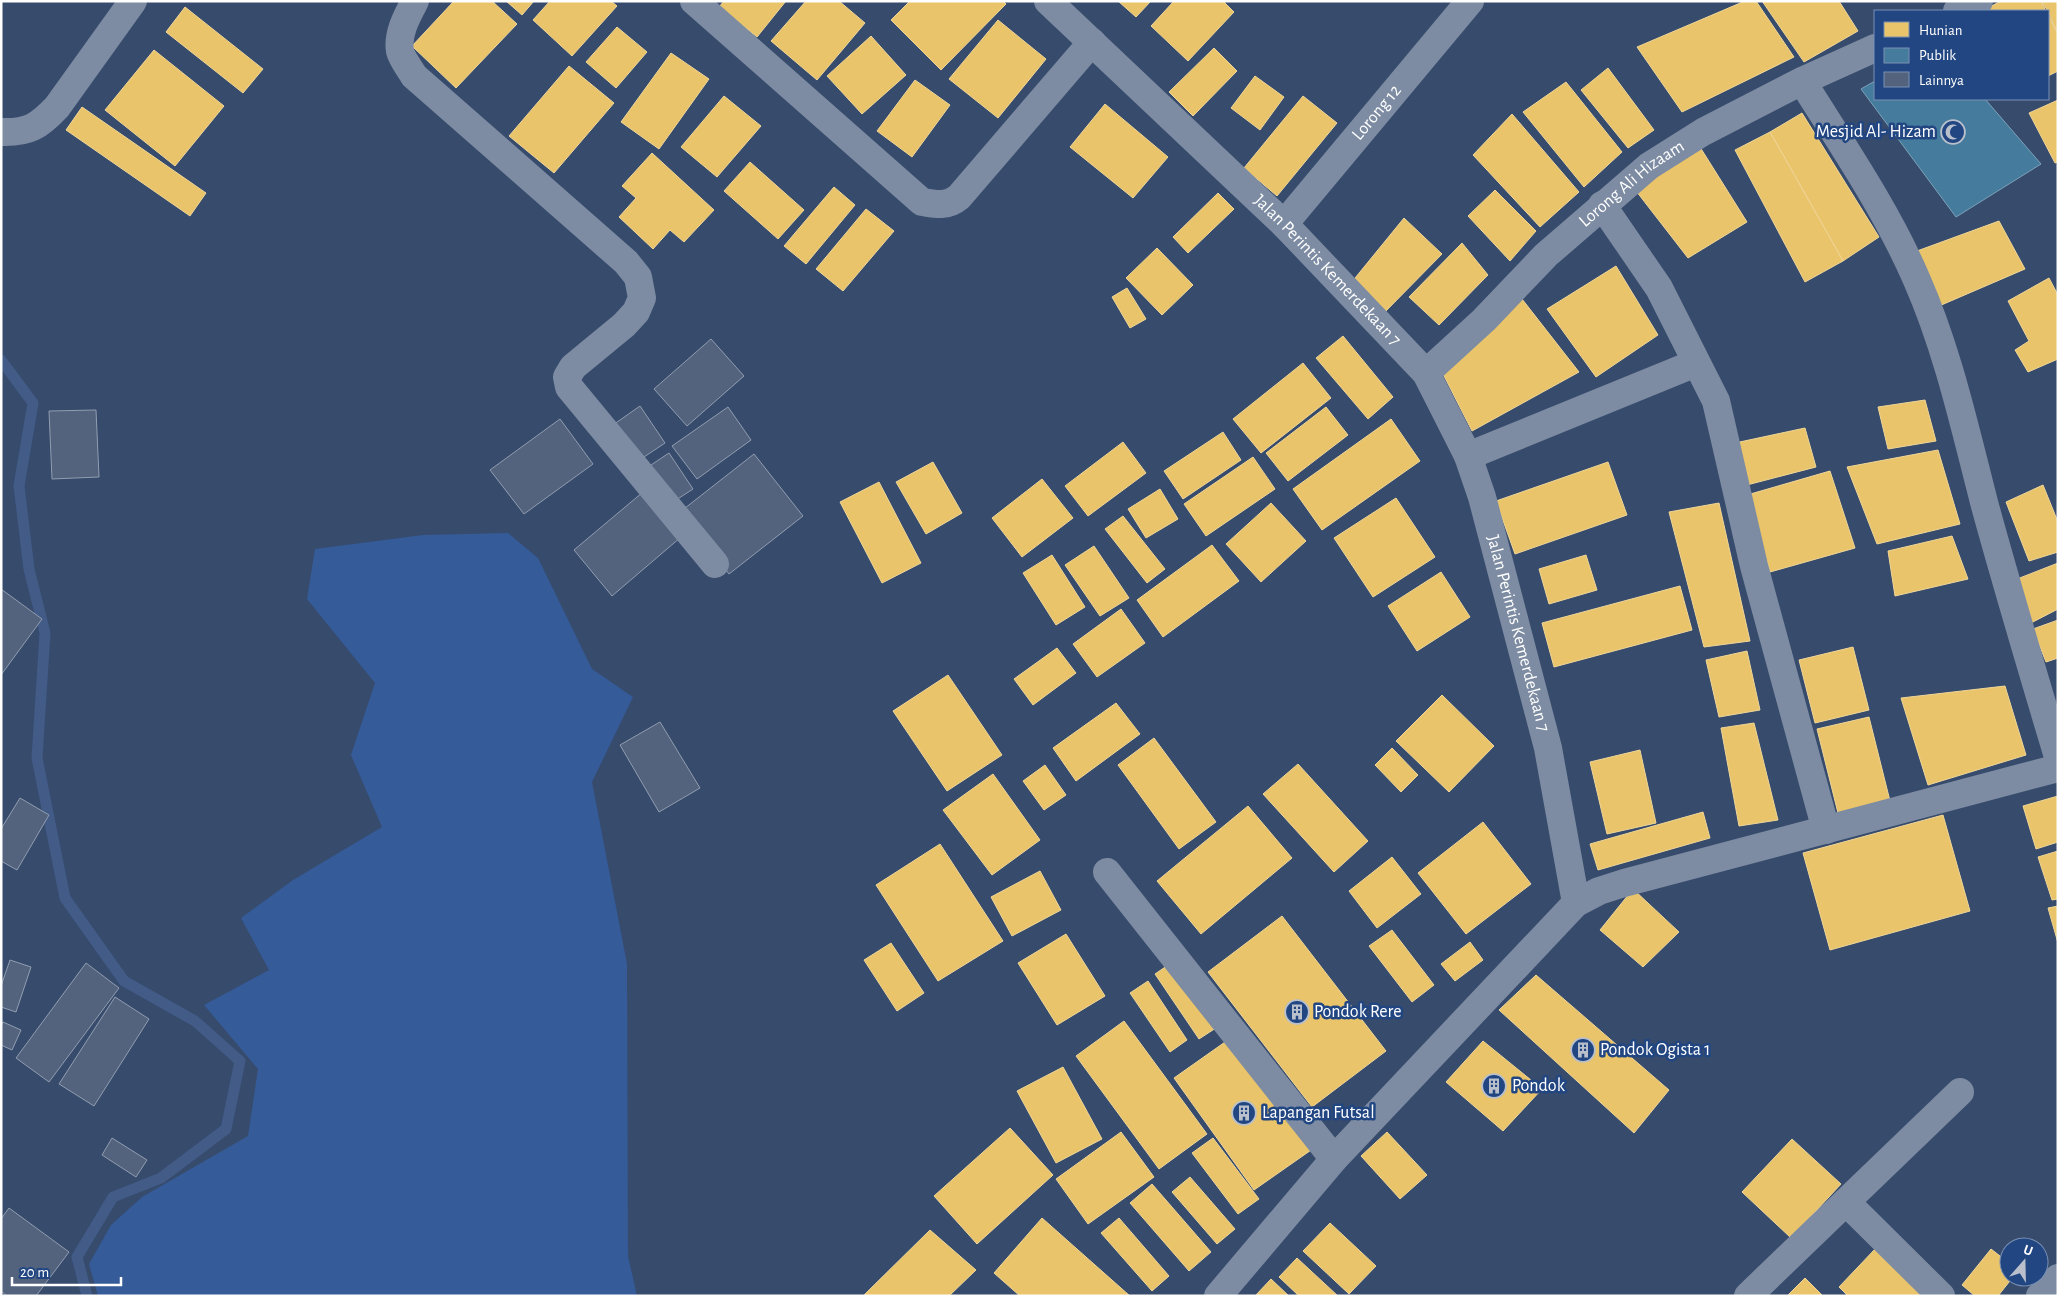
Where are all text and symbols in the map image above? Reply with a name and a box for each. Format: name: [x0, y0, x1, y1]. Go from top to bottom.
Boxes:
legend: [1874, 10, 2049, 100]
text: Hunian: [1919, 23, 1963, 38]
text: Publik: [1919, 48, 1956, 63]
text: Lainnya: [1919, 73, 1964, 88]
street label: Lorong 12: [1349, 82, 1405, 144]
mosque icon: Mesjid Al- Hizam: [1940, 119, 1966, 145]
place label: Mesjid Al- Hizam: [1816, 123, 1936, 141]
street label: Lorong Ali Hizaam: [1576, 137, 1687, 231]
street label: Jalan Perintis Kemerdekaan 7: [1250, 191, 1404, 349]
street label: Jalan Perintis Kemerdekaan 7: [1483, 533, 1552, 734]
building icon: Pondok Rere: [1284, 999, 1310, 1025]
place label: Pondok Rere: [1314, 1003, 1402, 1021]
building icon: Pondok Ogista 1: [1570, 1037, 1596, 1063]
place label: Pondok Ogista 1: [1600, 1041, 1710, 1059]
building icon: Pondok: [1481, 1073, 1507, 1099]
place label: Pondok: [1512, 1077, 1566, 1095]
building icon: Lapangan Futsal: [1231, 1100, 1257, 1126]
place label: Lapangan Futsal: [1262, 1104, 1375, 1122]
north arrow: [1999, 1237, 2049, 1287]
text: U: [2022, 1243, 2035, 1259]
scale bar: [12, 1254, 121, 1286]
text: 20 m: [20, 1265, 49, 1280]

